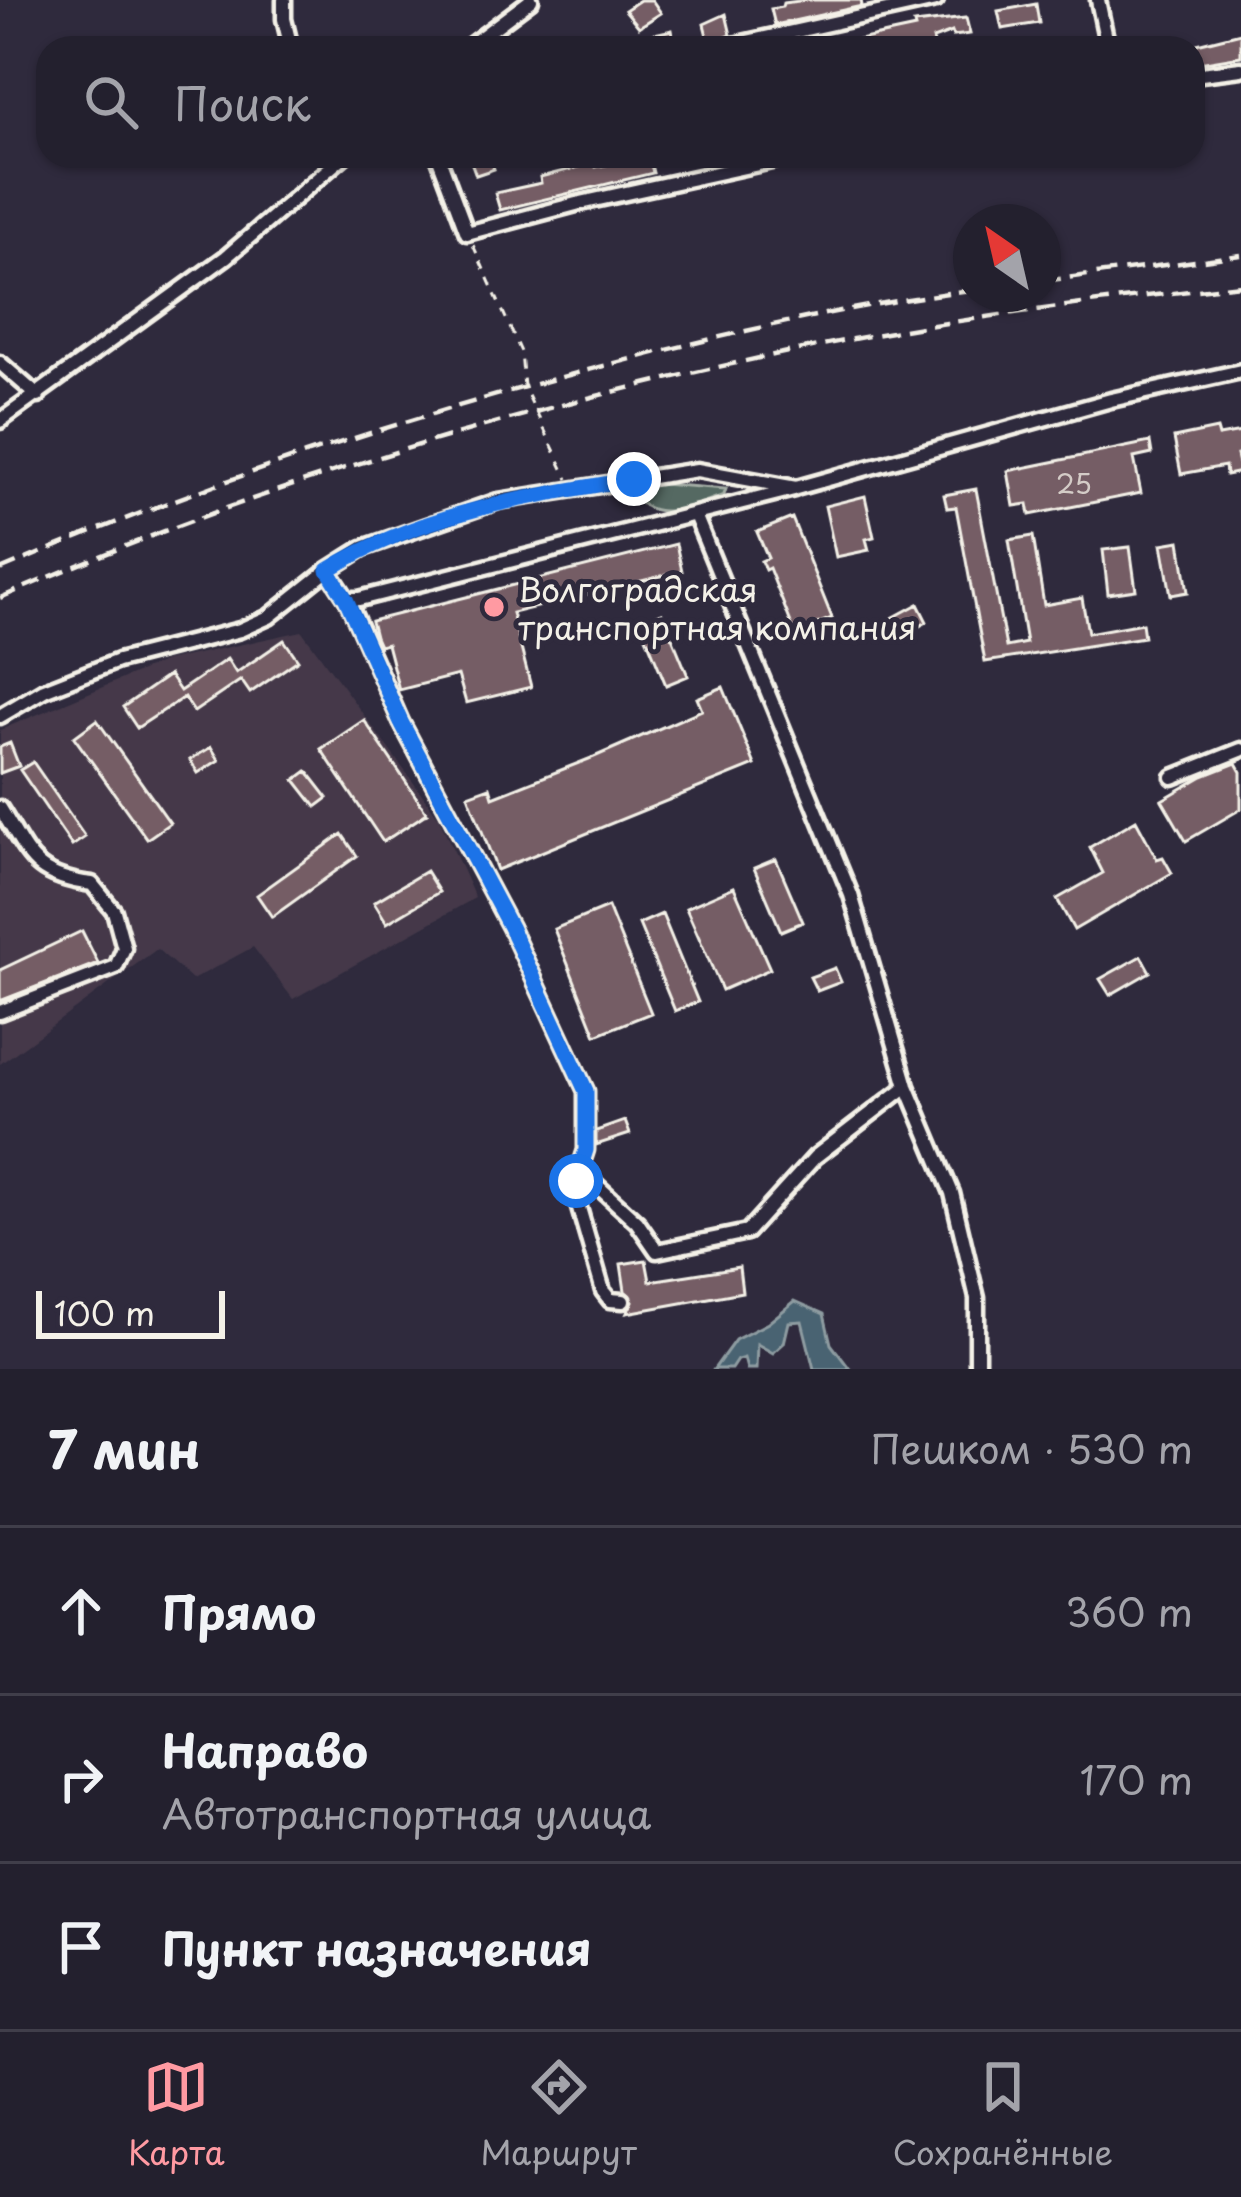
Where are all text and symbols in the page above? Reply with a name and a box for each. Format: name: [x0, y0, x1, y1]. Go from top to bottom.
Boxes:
search box: [36, 36, 1205, 168]
text: Поиск: [174, 68, 311, 136]
icon: search: [78, 69, 144, 135]
north arrow: [953, 204, 1061, 312]
route end: [607, 452, 661, 506]
house number: 25: [1056, 462, 1092, 503]
place label: Волгоградская транспортная компания: [518, 563, 917, 651]
marker: Волгоградская транспортная компания: [481, 594, 507, 620]
route start: [549, 1154, 603, 1208]
scale bar: [36, 1285, 225, 1338]
text: 100 m: [54, 1287, 155, 1337]
text: 7 мин: [48, 1409, 200, 1486]
text: Пешком · 530 m: [870, 1418, 1193, 1477]
text: Прямо: [162, 1577, 316, 1645]
icon: ahead: [48, 1578, 114, 1644]
text: 360 m: [1065, 1581, 1193, 1640]
text: Направо: [162, 1715, 368, 1783]
icon: right: [48, 1746, 114, 1812]
text: 170 m: [1080, 1749, 1193, 1808]
text: Автотранспортная улица: [162, 1783, 651, 1842]
text: Пункт назначения: [162, 1913, 592, 1981]
icon: arrive: [48, 1914, 114, 1980]
tab: Карта: [128, 2054, 225, 2176]
tab: Маршрут: [481, 2054, 637, 2176]
tab: Сохранённые: [892, 2054, 1113, 2176]

